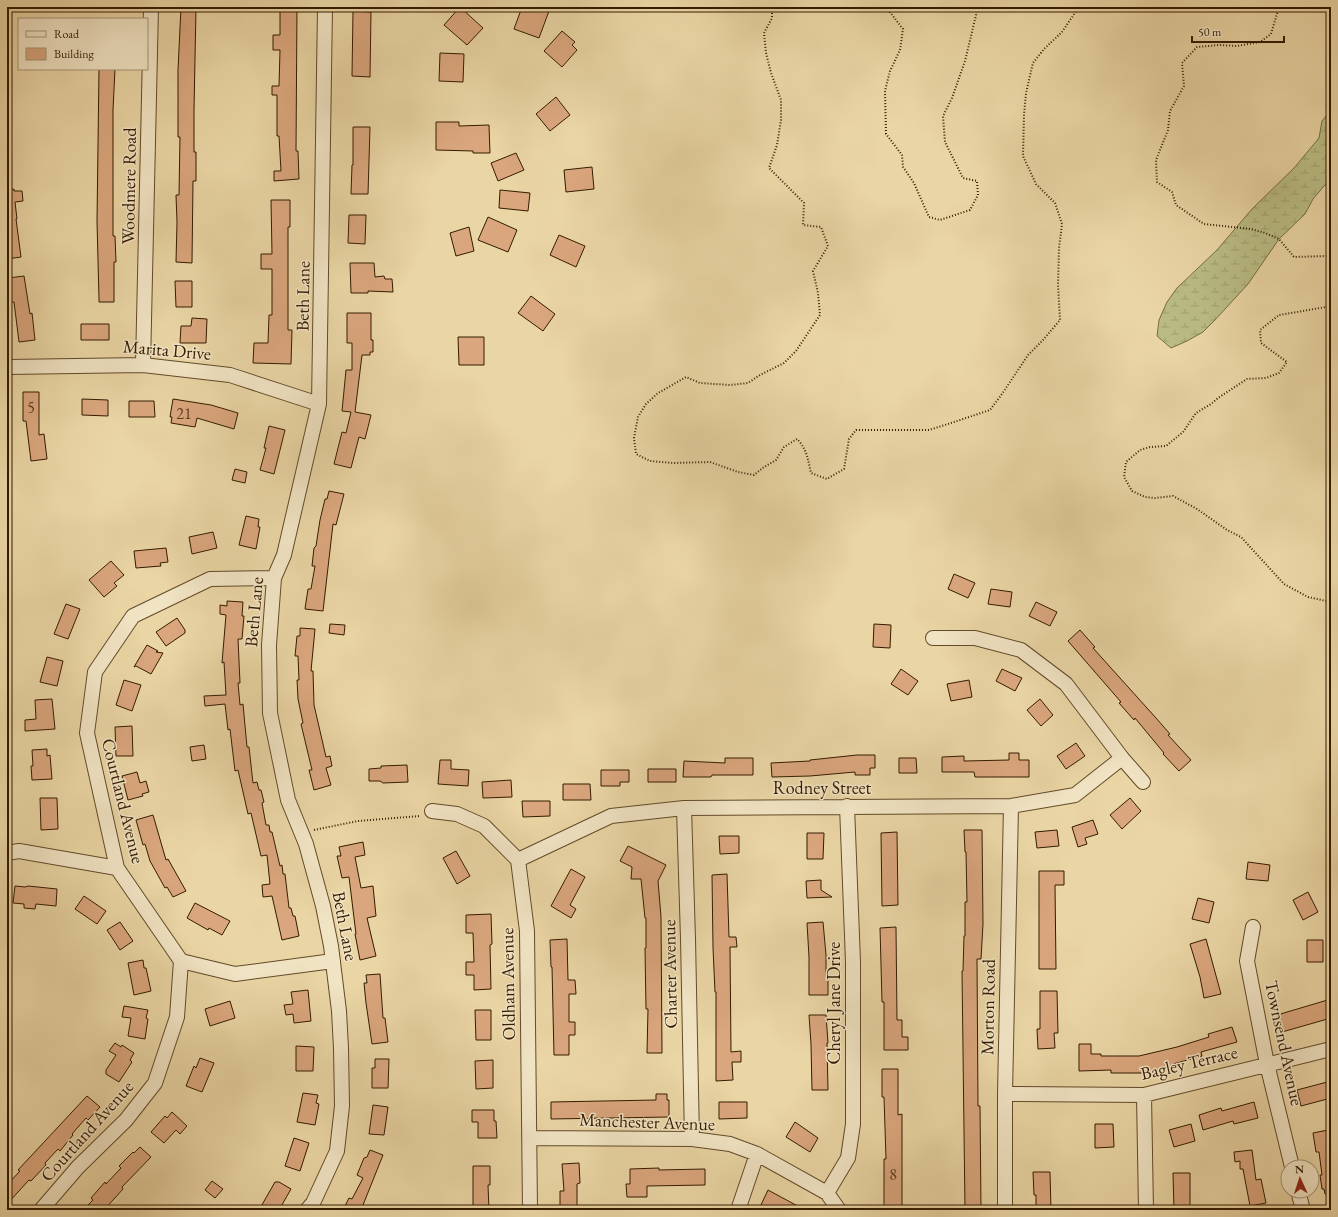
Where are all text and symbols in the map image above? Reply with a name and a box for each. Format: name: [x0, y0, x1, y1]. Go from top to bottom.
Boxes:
legend: [18, 18, 148, 70]
scale bar: [1192, 18, 1284, 44]
text: 50 m: [1198, 24, 1222, 40]
text: Road: [54, 26, 80, 42]
text: Building: [54, 46, 95, 62]
street label: Woodmere Road: [116, 126, 141, 245]
street label: Beth Lane: [290, 261, 315, 331]
street label: Marita Drive: [122, 334, 212, 365]
house number: 5: [27, 397, 35, 418]
house number: 21: [176, 403, 192, 424]
street label: Beth Lane: [239, 576, 268, 648]
street label: Courtland Avenue: [97, 736, 150, 866]
street label: Rodney Street: [773, 776, 872, 799]
street label: Beth Lane: [327, 889, 363, 963]
street label: Charter Avenue: [657, 919, 682, 1029]
street label: Oldham Avenue: [495, 927, 520, 1041]
street label: Cheryl Jane Drive: [822, 942, 845, 1064]
street label: Morton Road: [975, 958, 1000, 1055]
street label: Townsend Avenue: [1260, 978, 1309, 1108]
street label: Bagley Terrace: [1138, 1040, 1240, 1085]
street label: Courtland Avenue: [35, 1075, 138, 1186]
street label: Manchester Avenue: [579, 1108, 715, 1135]
north arrow: [1280, 1159, 1320, 1199]
text: N: [1295, 1162, 1304, 1176]
house number: 8: [889, 1164, 897, 1185]

